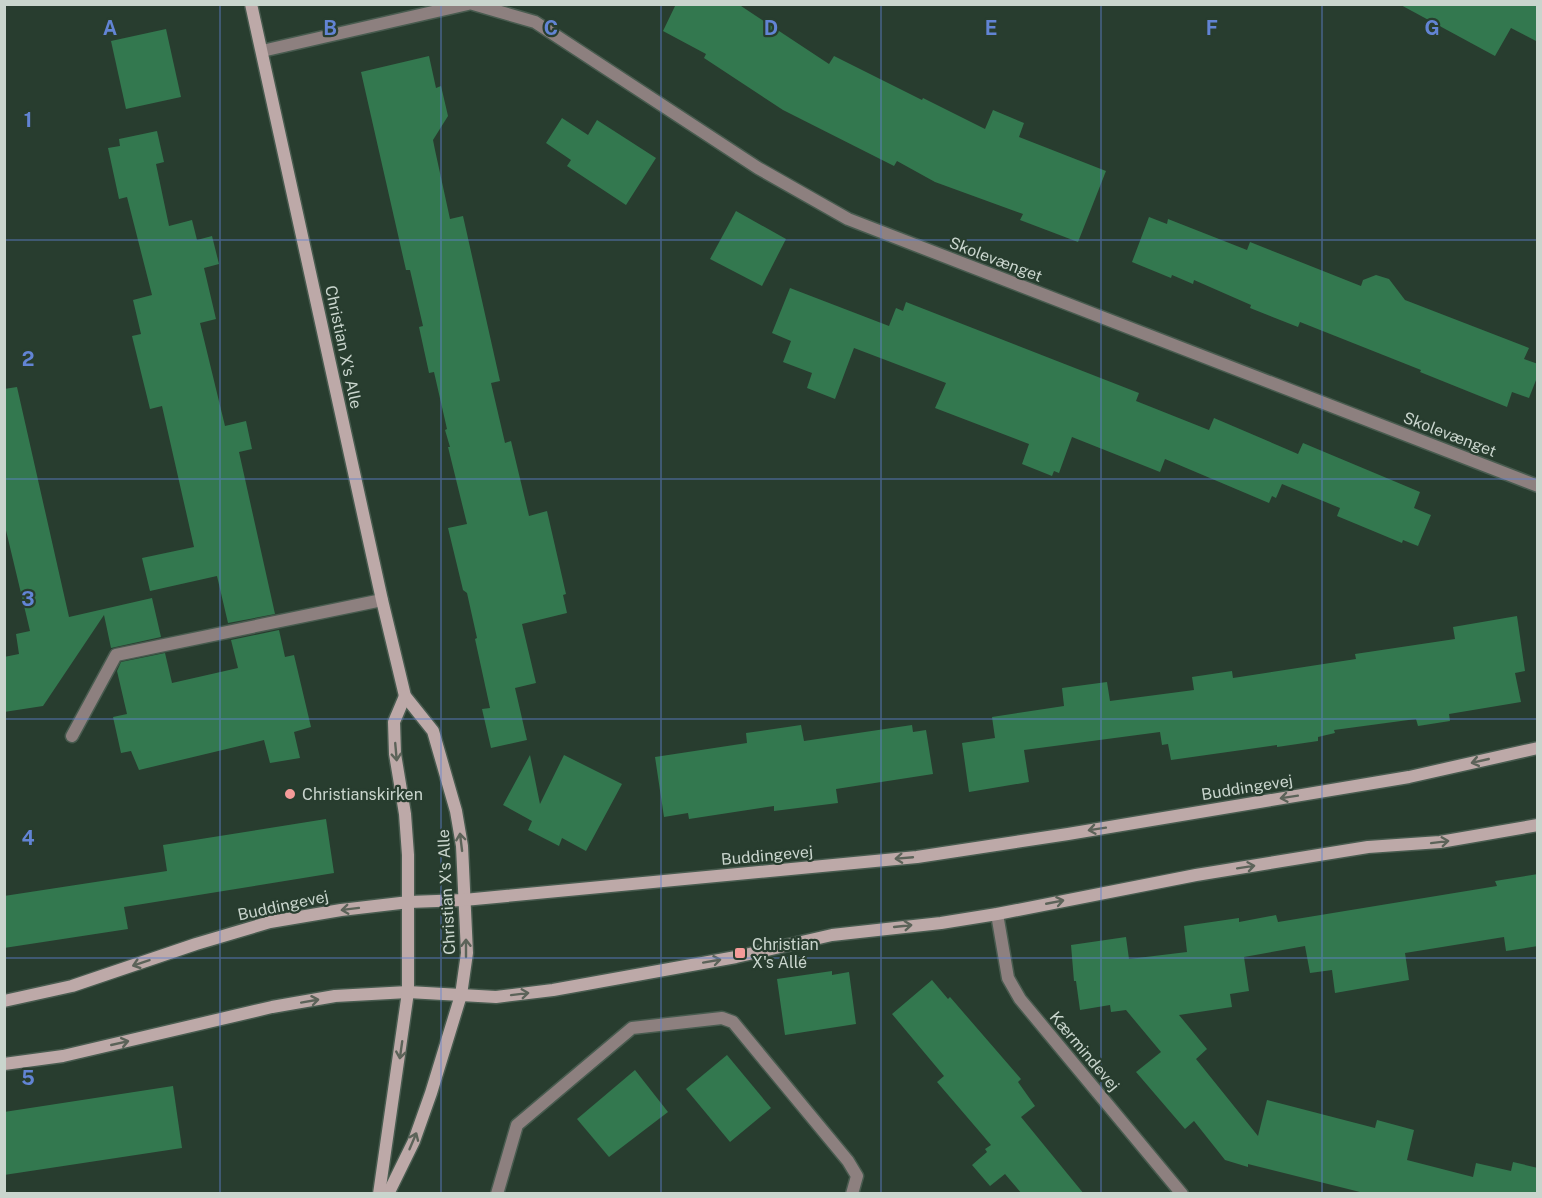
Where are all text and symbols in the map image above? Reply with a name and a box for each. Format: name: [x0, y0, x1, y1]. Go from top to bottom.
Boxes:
text: A: [103, 16, 117, 40]
text: B: [323, 16, 337, 40]
text: C: [544, 16, 558, 40]
text: D: [764, 16, 778, 40]
text: E: [985, 16, 997, 40]
text: F: [1206, 16, 1218, 40]
text: G: [1424, 16, 1440, 40]
text: 1: [24, 108, 32, 132]
street label: Skolevænget: [947, 233, 1045, 286]
street label: Christian X's Alle: [321, 284, 366, 411]
text: 2: [22, 347, 34, 371]
street label: Skolevænget: [1401, 408, 1499, 461]
text: 3: [21, 587, 35, 611]
one-way arrow: [391, 742, 402, 761]
one-way arrow: [1471, 755, 1490, 767]
street label: Buddingevej: [1200, 771, 1294, 804]
place label: Christianskirken: [302, 785, 423, 804]
marker: Christianskirken: [283, 787, 297, 801]
one-way arrow: [1280, 792, 1299, 803]
one-way arrow: [1087, 824, 1107, 835]
text: 4: [21, 826, 35, 850]
street label: Christian X's Alle: [434, 829, 459, 955]
one-way arrow: [455, 832, 466, 852]
one-way arrow: [1429, 836, 1449, 847]
street label: Buddingevej: [720, 842, 814, 869]
one-way arrow: [894, 853, 914, 864]
one-way arrow: [1236, 861, 1256, 872]
street label: Buddingevej: [236, 887, 330, 924]
one-way arrow: [1044, 896, 1064, 907]
one-way arrow: [341, 904, 361, 915]
one-way arrow: [893, 920, 913, 931]
place label: Christian X's Allé: [752, 935, 819, 972]
one-way arrow: [460, 938, 472, 958]
marker: Christian X's Allé: [733, 946, 747, 960]
one-way arrow: [701, 955, 721, 966]
one-way arrow: [132, 958, 151, 969]
one-way arrow: [509, 988, 529, 999]
one-way arrow: [300, 995, 320, 1006]
street label: Kærmindevej: [1046, 1008, 1124, 1095]
one-way arrow: [110, 1036, 129, 1048]
one-way arrow: [395, 1039, 406, 1059]
text: 5: [21, 1066, 35, 1090]
one-way arrow: [408, 1132, 419, 1151]

